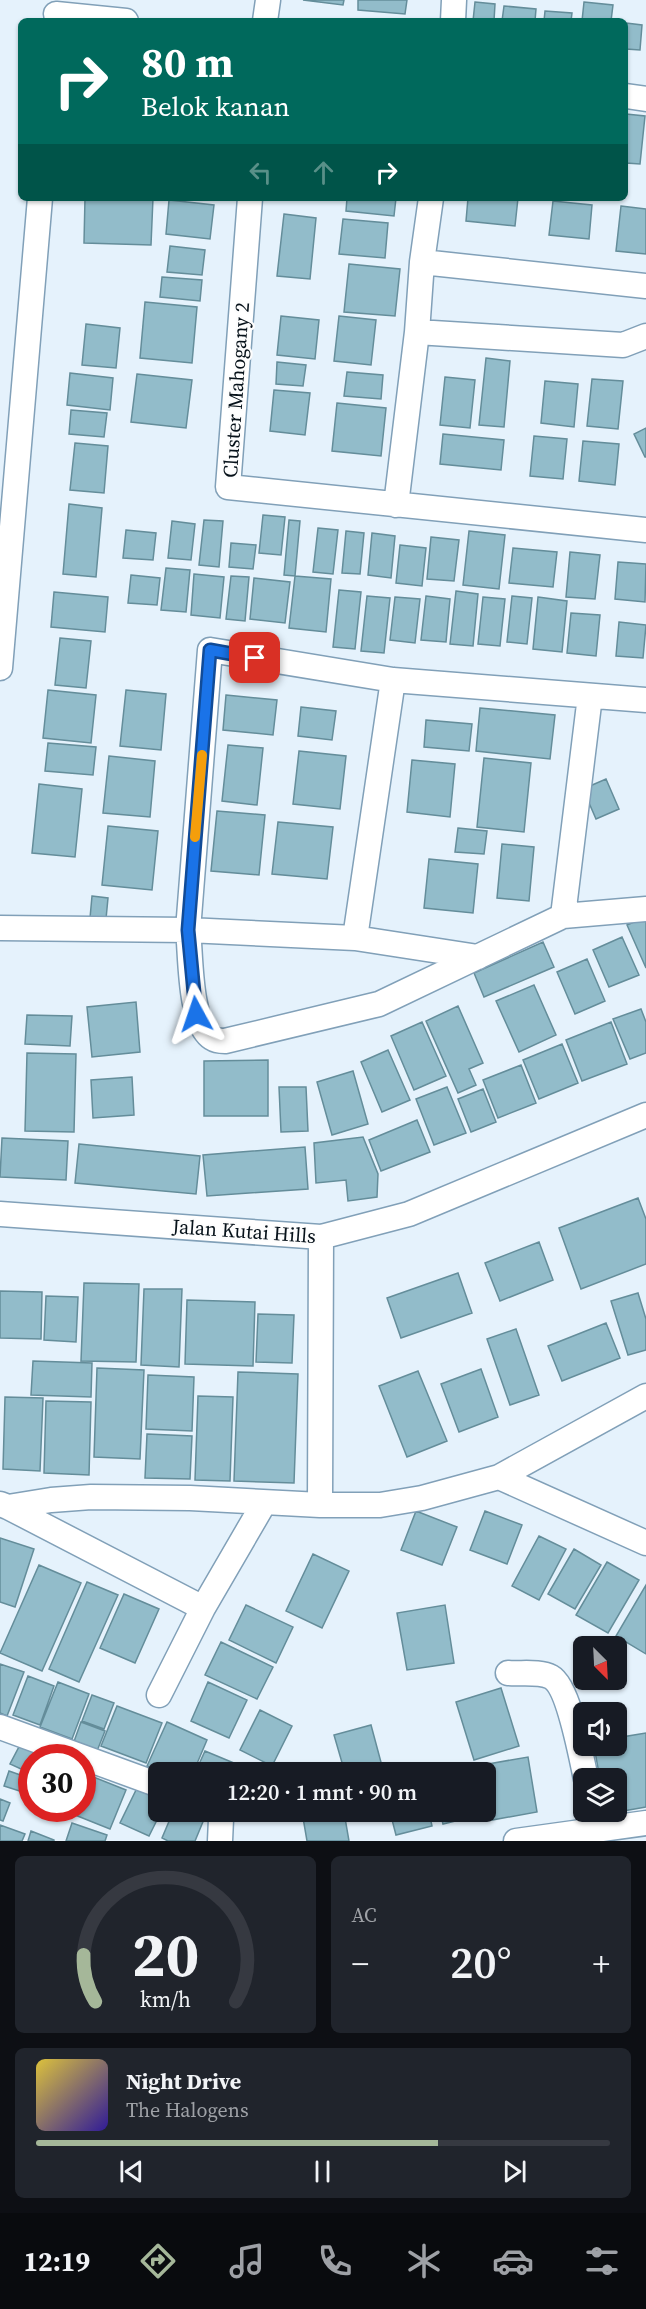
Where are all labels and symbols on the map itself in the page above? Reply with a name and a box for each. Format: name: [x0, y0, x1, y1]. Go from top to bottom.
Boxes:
street label: Cluster Mahogany 2: [216, 301, 256, 479]
pin: [229, 632, 280, 683]
position arrow: [164, 982, 228, 1046]
street label: Jalan Kutai Hills: [170, 1212, 317, 1250]
north arrow: [573, 1636, 627, 1690]
speed limit sign: 30: [18, 1744, 96, 1822]

